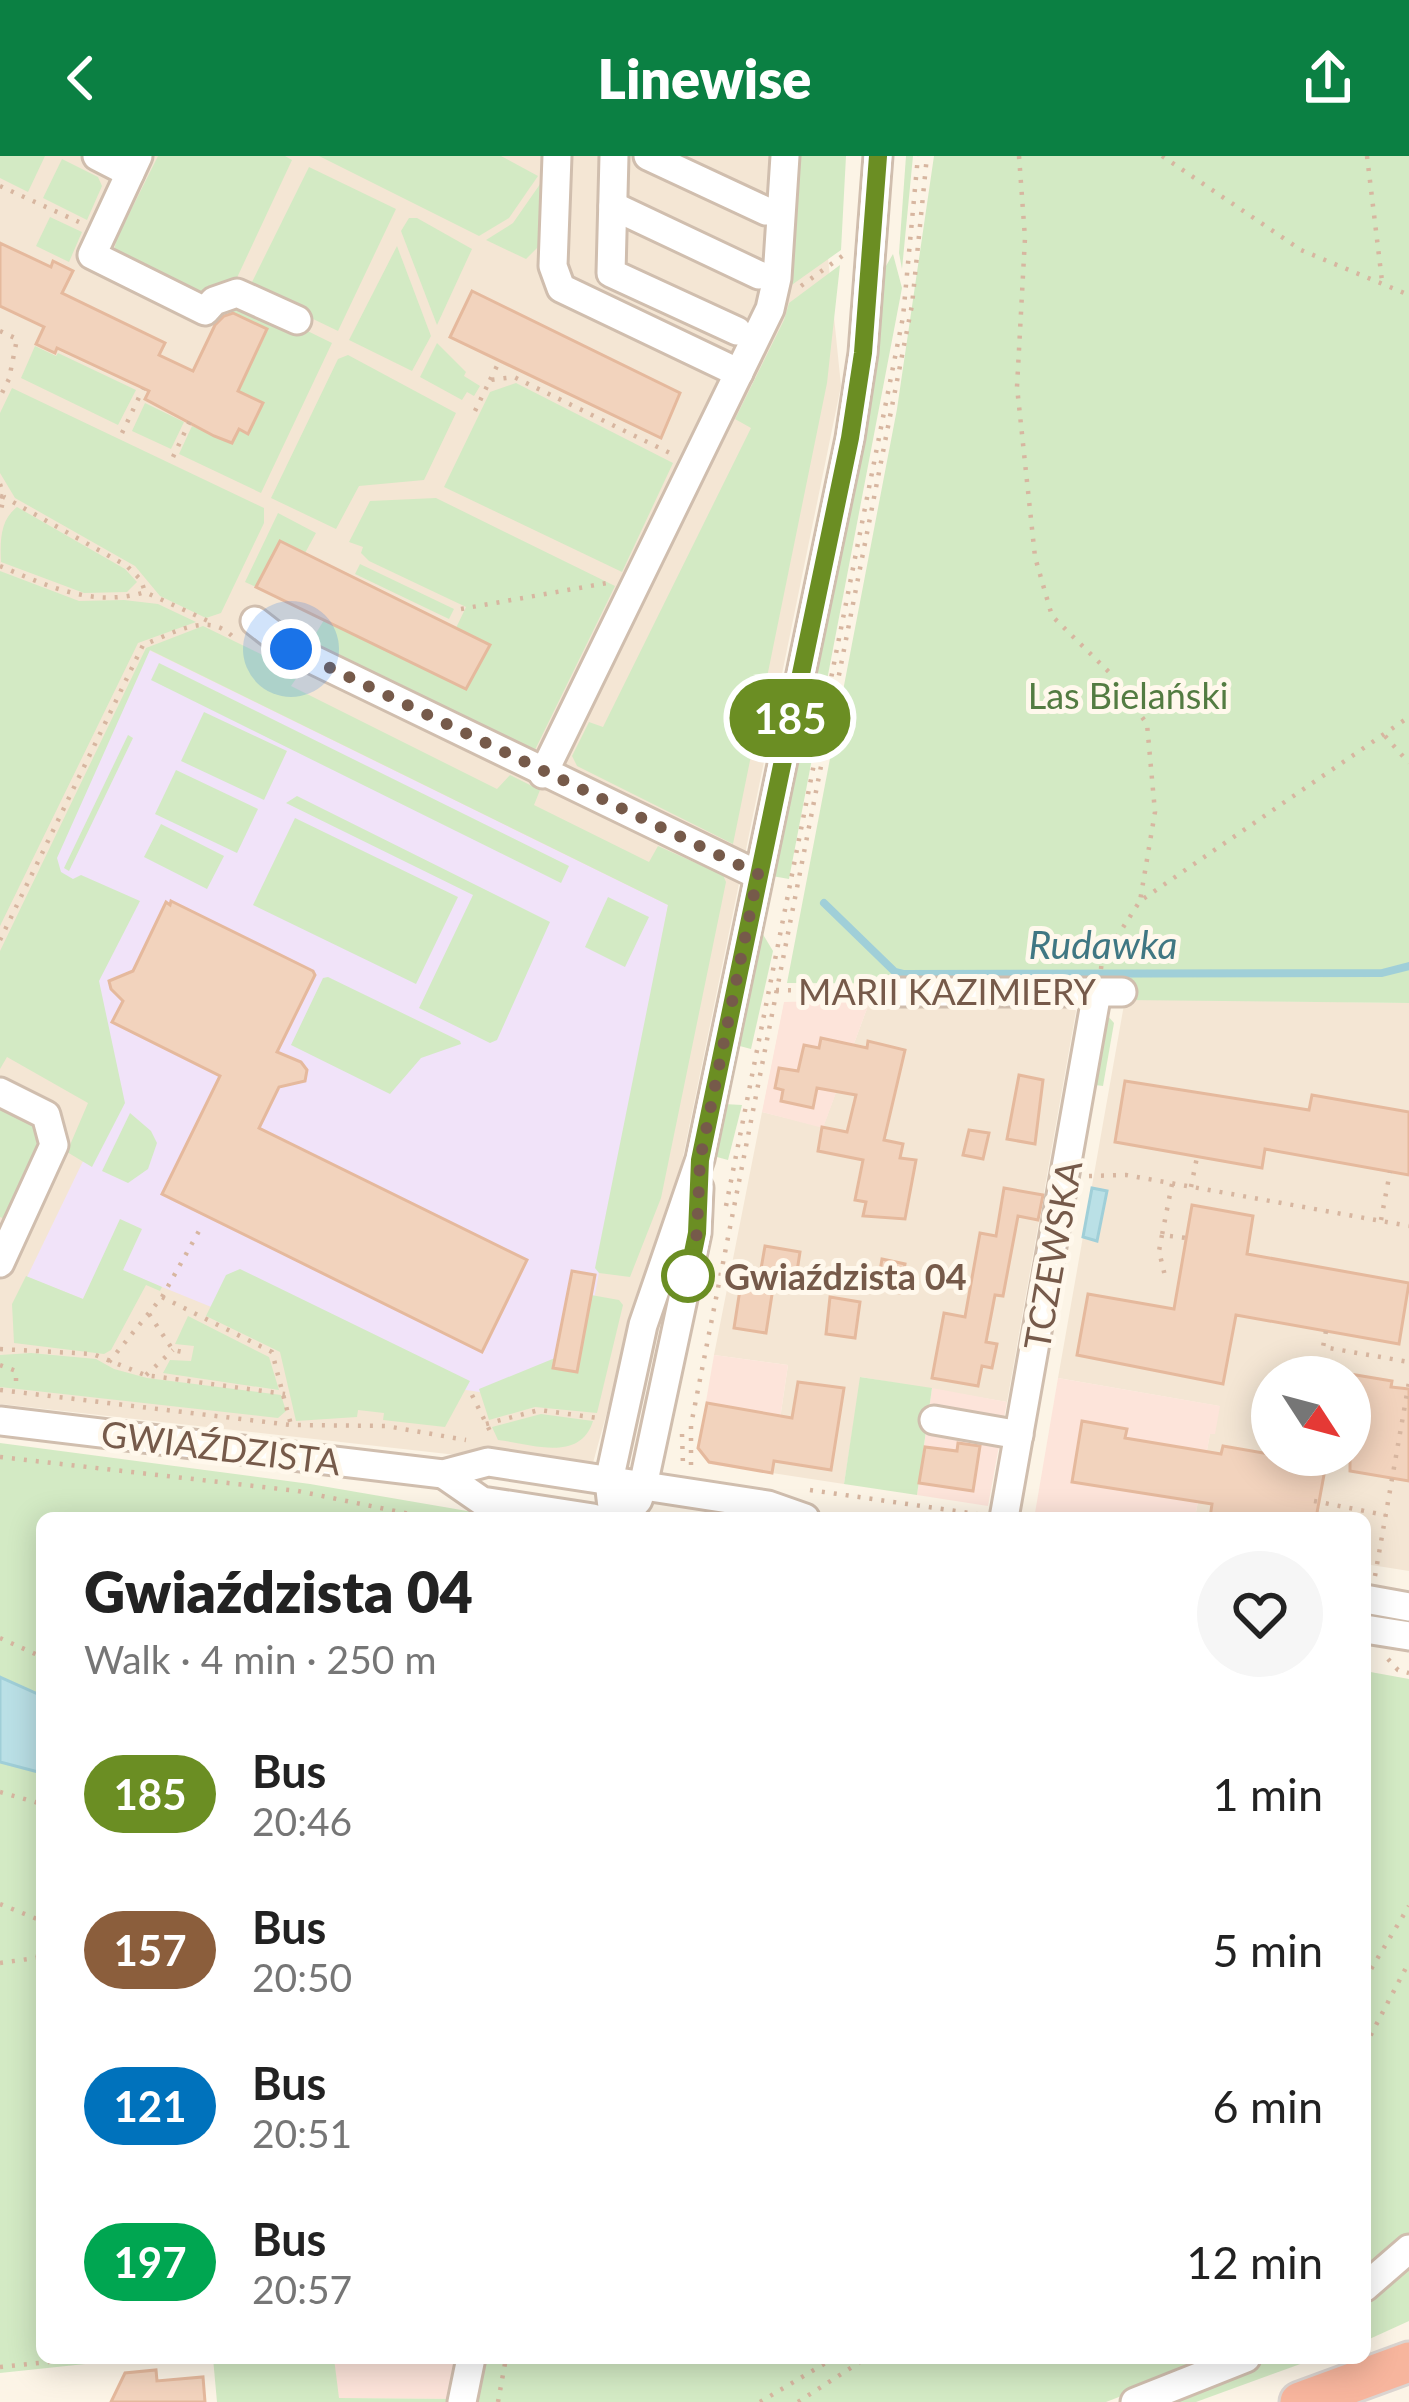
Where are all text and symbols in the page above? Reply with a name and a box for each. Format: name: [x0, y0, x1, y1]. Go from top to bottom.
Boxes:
icon: back: [48, 45, 114, 111]
icon: share: [1295, 45, 1361, 111]
text: Linewise: [598, 46, 811, 111]
your location: [261, 619, 321, 679]
park label: Las Bielański: [1028, 673, 1228, 717]
line badge: 185: [721, 679, 859, 757]
text: 185: [753, 693, 827, 743]
water label: Rudawka: [1029, 921, 1177, 967]
street label: MARII KAZIMIERY: [798, 969, 1097, 1013]
street label: TCZEWSKA: [1014, 1156, 1090, 1353]
marker: Gwiaździsta 04: [663, 1251, 713, 1301]
place label: Gwiaździsta 04: [724, 1254, 967, 1298]
north arrow: [1251, 1356, 1371, 1476]
map controls: [1251, 1356, 1371, 1476]
street label: GWIAŹDZISTA: [99, 1410, 344, 1484]
button: heart: [1197, 1551, 1323, 1677]
text: Gwiaździsta 04: [84, 1557, 473, 1625]
text: Walk · 4 min · 250 m: [84, 1636, 437, 1682]
text: Bus: [252, 1744, 326, 1798]
text: 1 min: [1212, 1767, 1323, 1821]
text: 185: [113, 1769, 187, 1819]
text: 20:46: [252, 1798, 352, 1844]
text: Bus: [252, 1900, 326, 1954]
text: 5 min: [1212, 1923, 1323, 1977]
text: 157: [113, 1925, 187, 1975]
text: 20:50: [252, 1954, 352, 2000]
text: Bus: [252, 2056, 326, 2110]
text: 6 min: [1212, 2079, 1323, 2133]
text: 121: [113, 2081, 187, 2131]
text: 20:51: [252, 2110, 352, 2156]
text: Bus: [252, 2212, 326, 2266]
text: 12 min: [1186, 2235, 1323, 2289]
text: 197: [113, 2237, 187, 2287]
text: 20:57: [252, 2266, 352, 2312]

